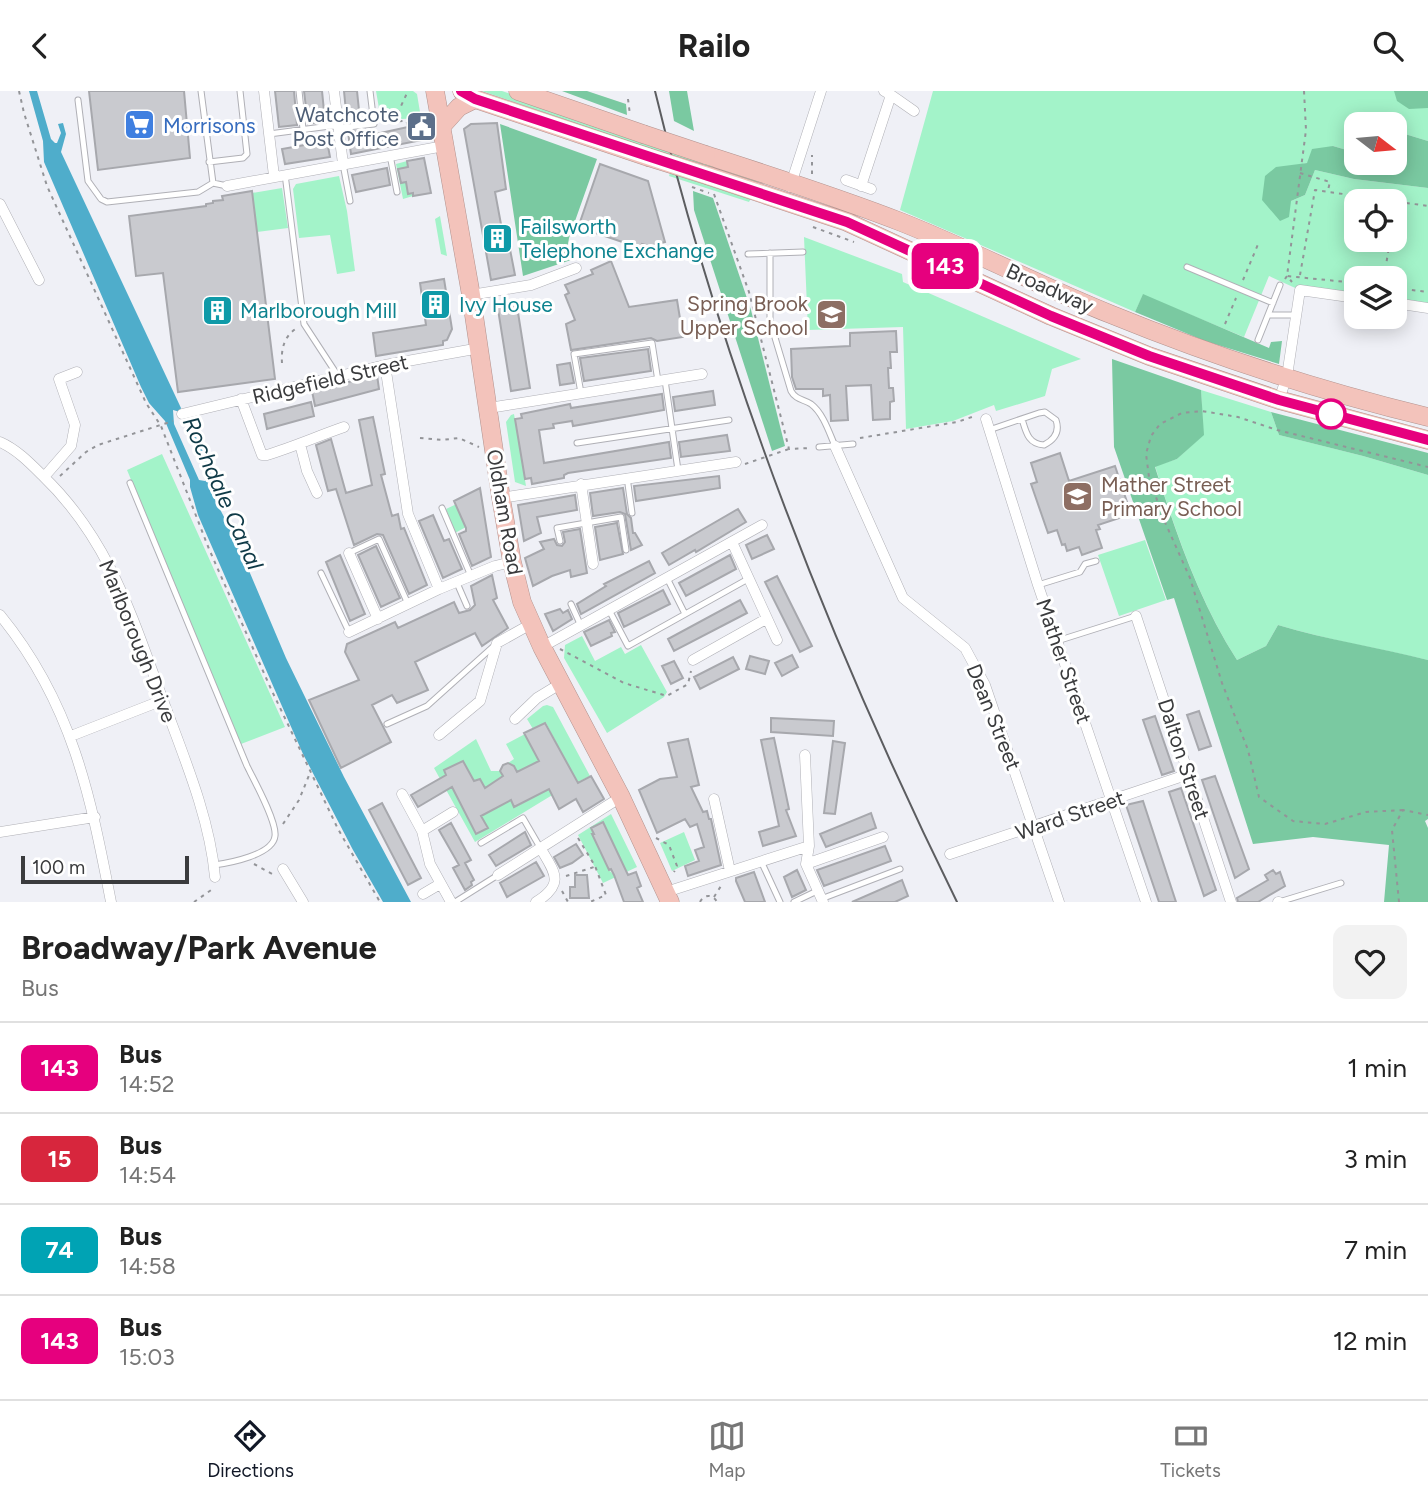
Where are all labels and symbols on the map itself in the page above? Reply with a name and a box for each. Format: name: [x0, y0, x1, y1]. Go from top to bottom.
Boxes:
place label: Watchcote Post Office: [292, 102, 399, 151]
supermarket icon: Morrisons: [123, 108, 157, 142]
public building icon: Watchcote Post Office: [405, 109, 439, 143]
north arrow: [1344, 112, 1407, 175]
place label: Morrisons: [163, 113, 255, 138]
place label: Failsworth Telephone Exchange: [520, 214, 714, 263]
building icon: Failsworth Telephone Exchange: [480, 221, 514, 255]
line badge: 143: [905, 243, 985, 289]
street label: Broadway: [1002, 258, 1098, 318]
building icon: Ivy House: [419, 287, 453, 321]
place label: Spring Brook Upper School: [680, 291, 809, 340]
place label: Ivy House: [459, 292, 553, 317]
building icon: Marlborough Mill: [200, 293, 234, 327]
place label: Marlborough Mill: [240, 298, 397, 323]
school or university icon: Spring Brook Upper School: [814, 298, 848, 332]
street label: Ridgefield Street: [250, 349, 410, 409]
unlabelled marker: [1316, 399, 1346, 429]
water label: Rochdale Canal: [177, 412, 270, 575]
street label: Oldham Road: [482, 447, 528, 577]
place label: Mather Street Primary School: [1101, 472, 1242, 521]
school or university icon: Mather Street Primary School: [1061, 479, 1095, 513]
street label: Marlborough Drive: [94, 556, 182, 726]
street label: Mather Street: [1031, 595, 1097, 727]
street label: Dean Street: [961, 660, 1027, 774]
street label: Dalton Street: [1153, 695, 1215, 823]
street label: Ward Street: [1012, 785, 1128, 845]
scale bar: [21, 853, 189, 885]

